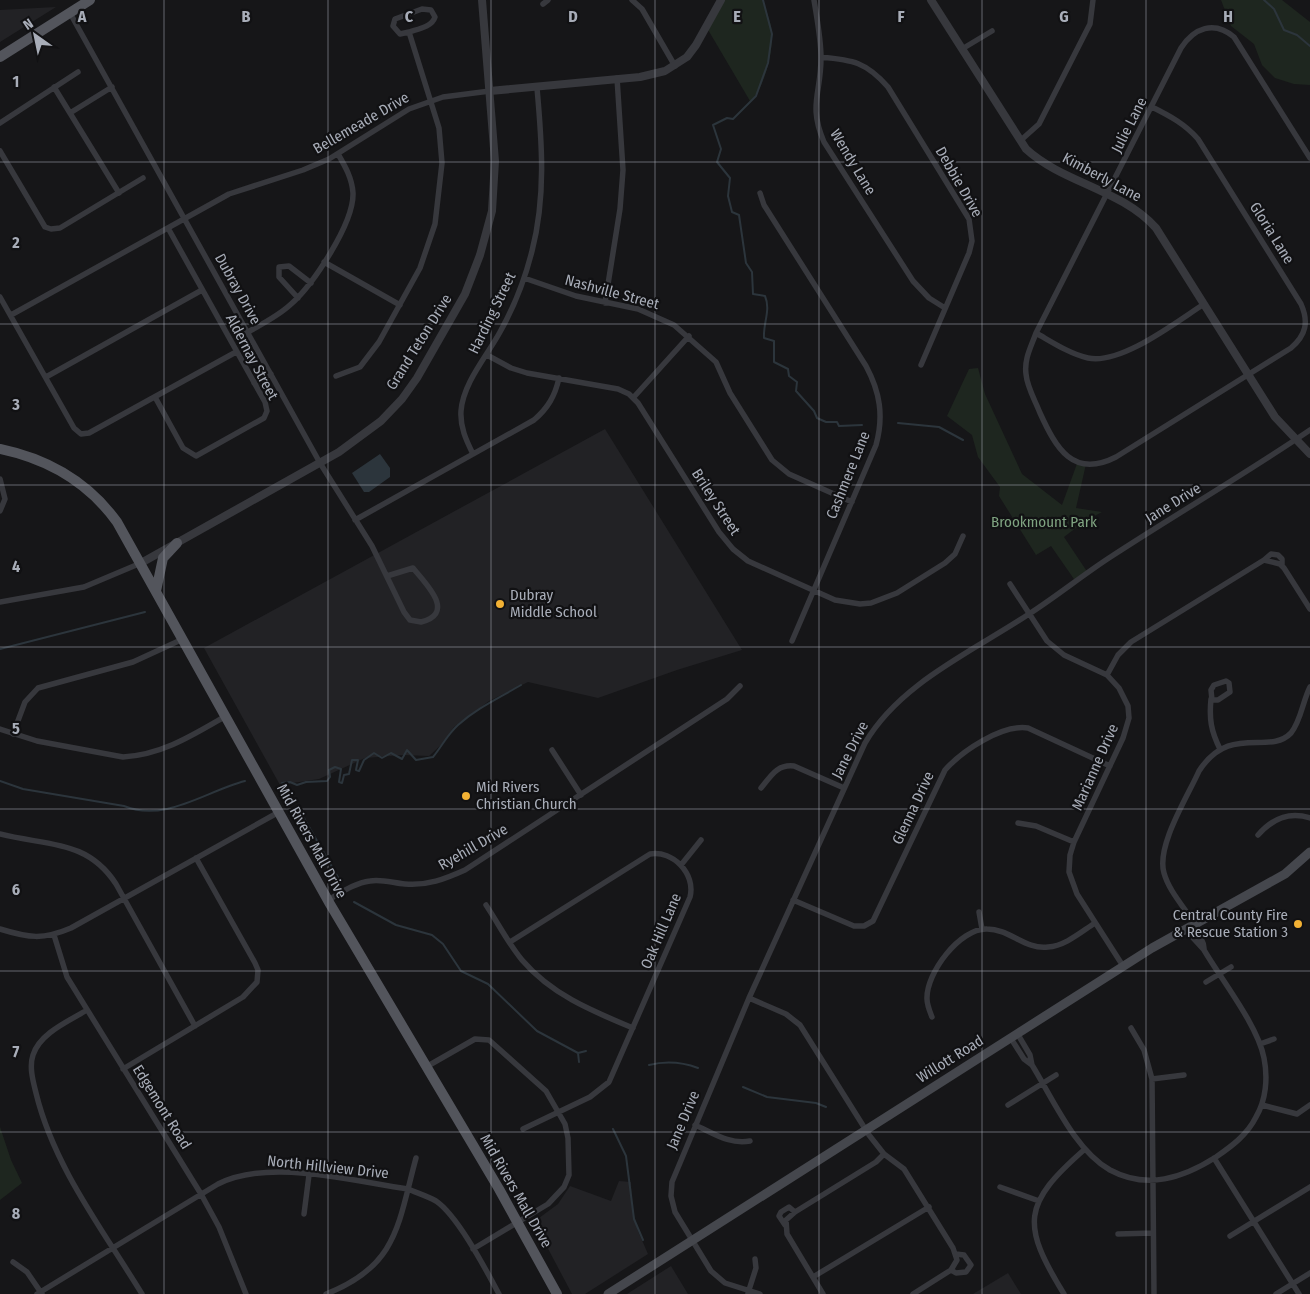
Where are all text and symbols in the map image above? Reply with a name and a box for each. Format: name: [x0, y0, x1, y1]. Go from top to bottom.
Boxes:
text: A: [77, 7, 87, 26]
text: B: [242, 7, 251, 26]
text: C: [405, 7, 414, 26]
text: D: [568, 7, 578, 26]
text: E: [733, 7, 741, 26]
text: F: [897, 7, 905, 26]
text: G: [1059, 7, 1069, 26]
text: H: [1223, 7, 1233, 26]
north arrow: [10, 10, 60, 60]
text: N: [20, 15, 36, 34]
text: 1: [13, 72, 19, 91]
street label: Bellemeade Drive: [310, 88, 412, 158]
street label: Julie Lane: [1107, 94, 1151, 156]
street label: Wendy Lane: [826, 126, 880, 198]
street label: Debbie Drive: [932, 143, 986, 221]
street label: Kimberly Lane: [1059, 149, 1145, 205]
street label: Gloria Lane: [1246, 199, 1298, 267]
text: 2: [11, 233, 20, 252]
street label: Dubray Drive: [211, 250, 265, 328]
street label: Harding Street: [465, 269, 520, 357]
street label: Nashville Street: [563, 271, 661, 313]
street label: Grand Teton Drive: [382, 291, 456, 393]
street label: Aldernay Street: [222, 311, 282, 403]
text: 3: [11, 395, 20, 414]
street label: Cashmere Lane: [822, 429, 874, 521]
street label: Briley Street: [688, 465, 744, 539]
street label: Jane Drive: [1142, 479, 1204, 527]
park label: Brookmount Park: [991, 513, 1097, 531]
text: 4: [12, 557, 20, 576]
place label: Dubray Middle School: [510, 586, 597, 621]
marker: Dubray Middle School: [494, 598, 506, 610]
street label: Jane Drive: [828, 718, 872, 782]
text: 5: [12, 719, 20, 738]
street label: Marianne Drive: [1068, 721, 1122, 813]
street label: Glenna Drive: [888, 769, 938, 847]
place label: Mid Rivers Christian Church: [476, 778, 577, 813]
street label: Mid Rivers Mall Drive: [273, 781, 351, 901]
marker: Mid Rivers Christian Church: [460, 790, 472, 802]
street label: Ryehill Drive: [435, 820, 511, 874]
text: 6: [12, 880, 20, 899]
street label: Oak Hill Lane: [637, 890, 685, 972]
place label: Central County Fire & Rescue Station 3: [1173, 906, 1288, 941]
marker: Central County Fire & Rescue Station 3: [1292, 918, 1304, 930]
street label: Willott Road: [913, 1031, 987, 1087]
text: 7: [13, 1042, 20, 1061]
street label: Edgemont Road: [129, 1062, 195, 1152]
street label: Jane Drive: [663, 1088, 703, 1152]
street label: Mid Rivers Mall Drive: [476, 1131, 556, 1251]
street label: North Hillview Drive: [266, 1152, 390, 1182]
text: 8: [12, 1204, 21, 1223]

